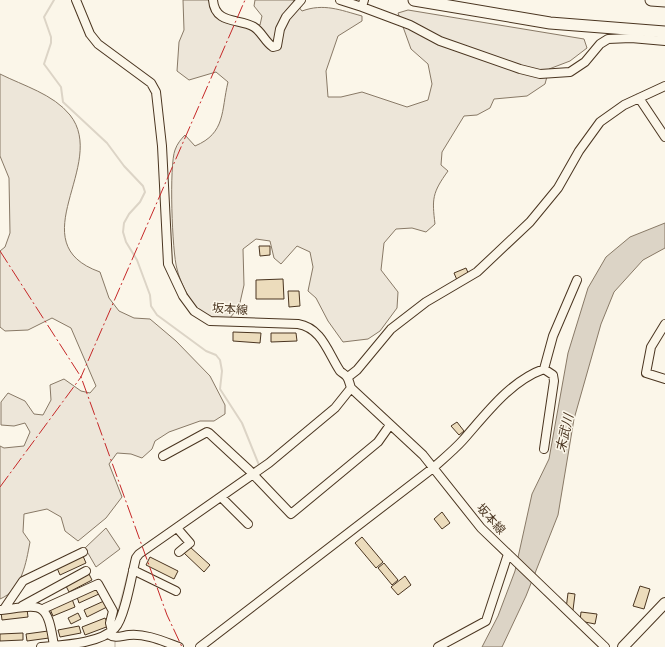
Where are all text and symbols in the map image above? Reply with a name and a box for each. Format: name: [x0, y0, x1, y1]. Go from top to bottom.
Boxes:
street label: 坂本線: [211, 299, 249, 318]
water label: 末武川: [551, 410, 578, 454]
street label: 坂本線: [473, 500, 510, 538]

